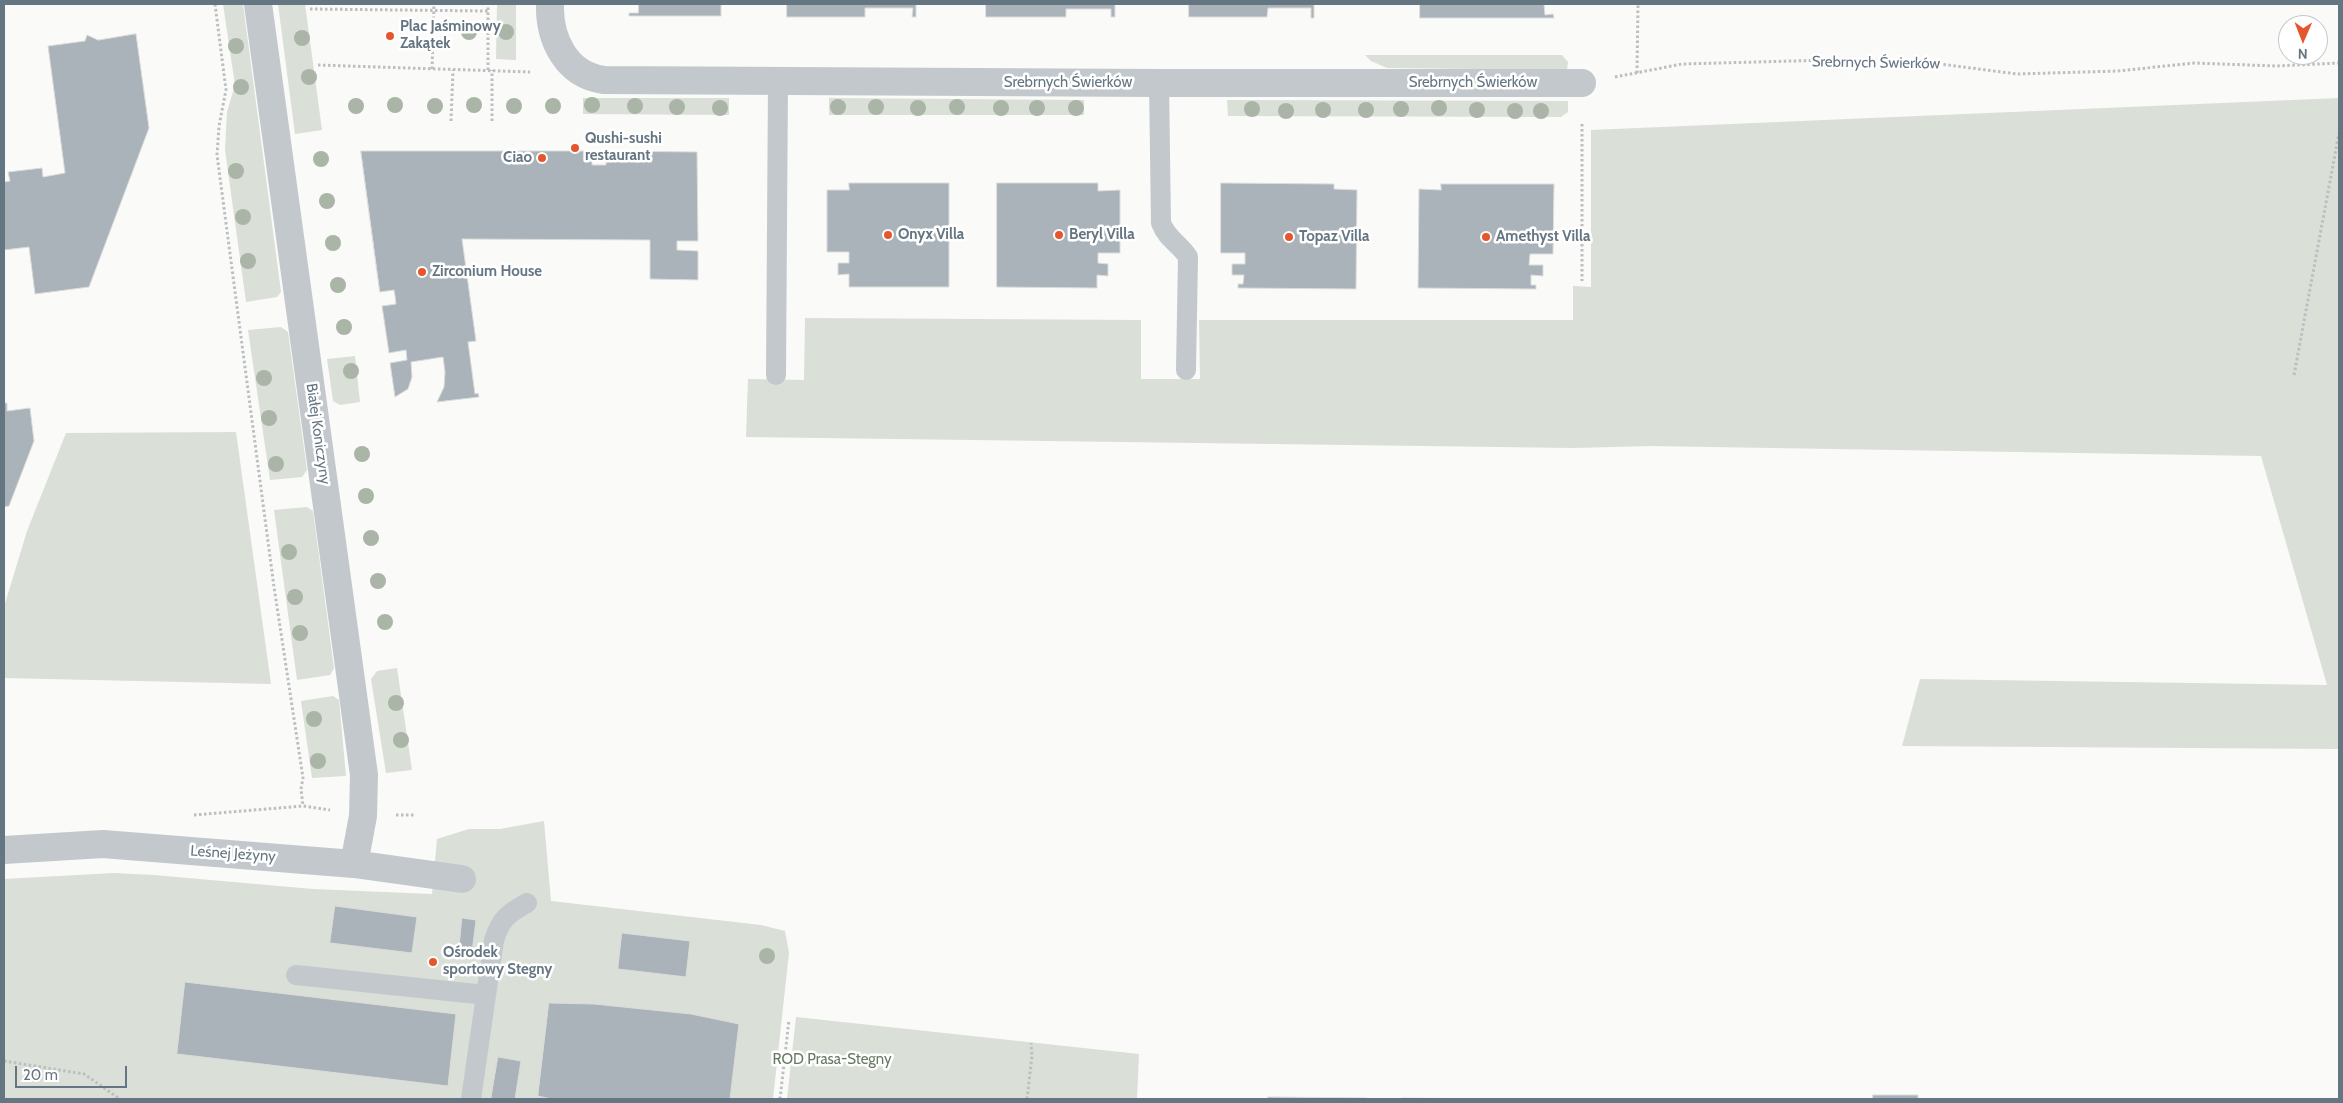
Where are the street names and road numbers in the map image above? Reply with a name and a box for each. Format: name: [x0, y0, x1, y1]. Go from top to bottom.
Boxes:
street label: Srebrnych Świerków: [1812, 53, 1940, 73]
street label: Srebrnych Świerków: [1004, 74, 1132, 92]
street label: Srebrnych Świerków: [1409, 74, 1537, 92]
street label: Białej Koniczyny: [302, 382, 334, 486]
street label: Leśnej Jeżyny: [190, 842, 276, 866]

